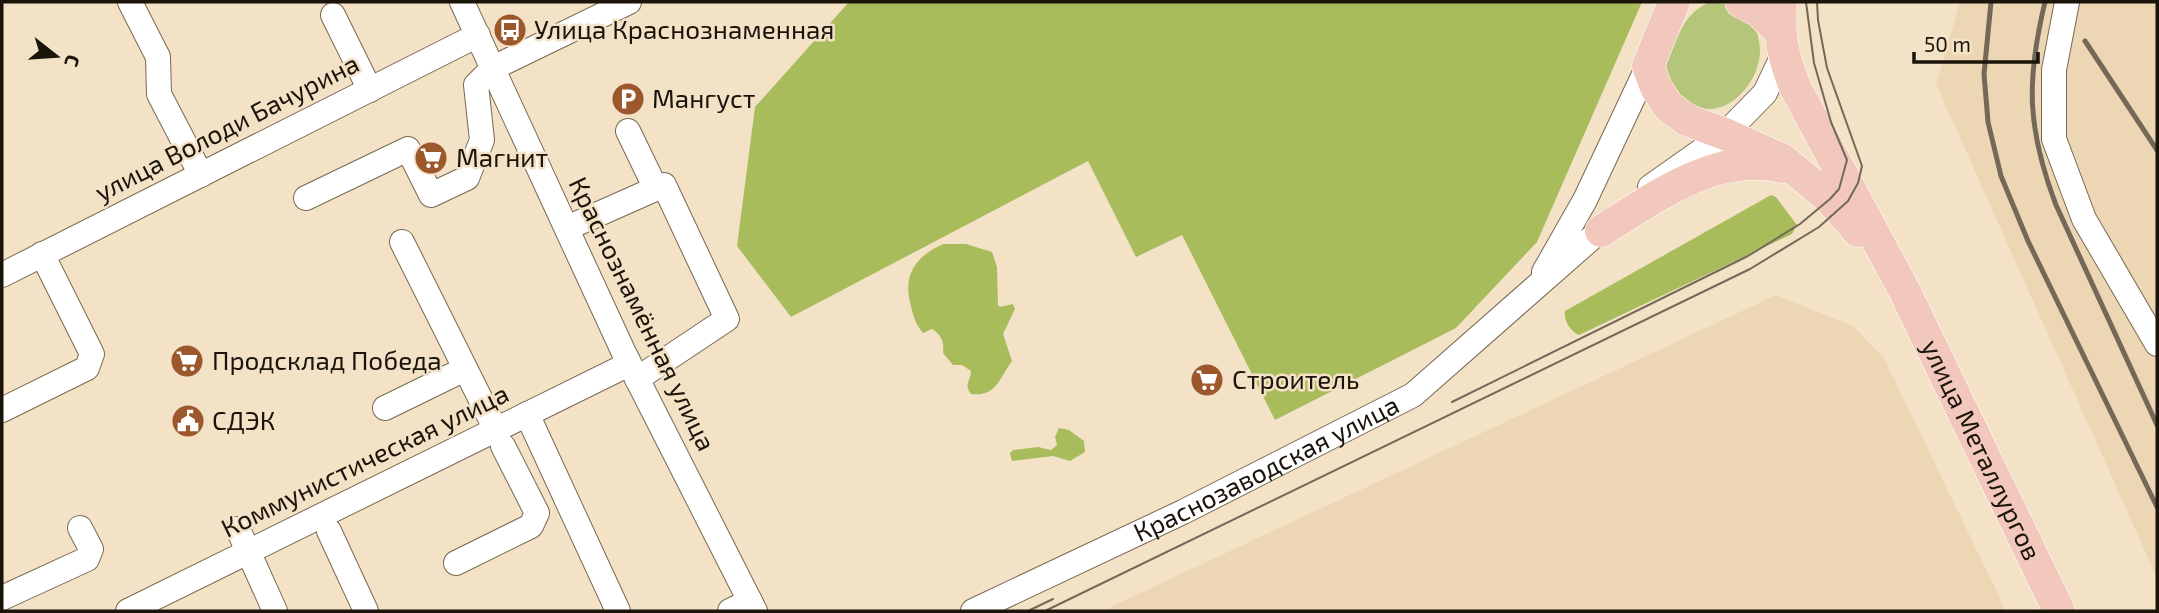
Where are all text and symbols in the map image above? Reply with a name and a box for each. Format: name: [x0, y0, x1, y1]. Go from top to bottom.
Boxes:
bus stop icon: Улица Краснознаменная: [491, 11, 529, 49]
place label: Улица Краснознаменная: [534, 13, 834, 44]
north arrow: [21, 21, 91, 91]
scale bar: [1914, 21, 2038, 65]
text: 50 m: [1924, 31, 1971, 56]
street label: улица Володи Бачурина: [89, 47, 364, 208]
text: С: [60, 52, 85, 70]
parking icon: Мангуст: [609, 80, 647, 118]
place label: Мангуст: [652, 82, 756, 114]
supermarket icon: Магнит: [412, 139, 450, 177]
place label: Магнит: [456, 141, 549, 172]
street label: Краснознамённая улица: [563, 171, 723, 456]
street label: улица Металлургов: [1915, 334, 2049, 565]
supermarket icon: Продсклад Победа: [168, 342, 206, 380]
place label: Продсклад Победа: [212, 344, 442, 375]
supermarket icon: Строитель: [1188, 361, 1226, 399]
place label: Строитель: [1232, 363, 1359, 394]
street label: Коммунистическая улица: [216, 377, 513, 544]
street label: Краснозаводская улица: [1128, 388, 1403, 547]
public building icon: СДЭК: [169, 402, 207, 440]
place label: СДЭК: [212, 404, 275, 435]

